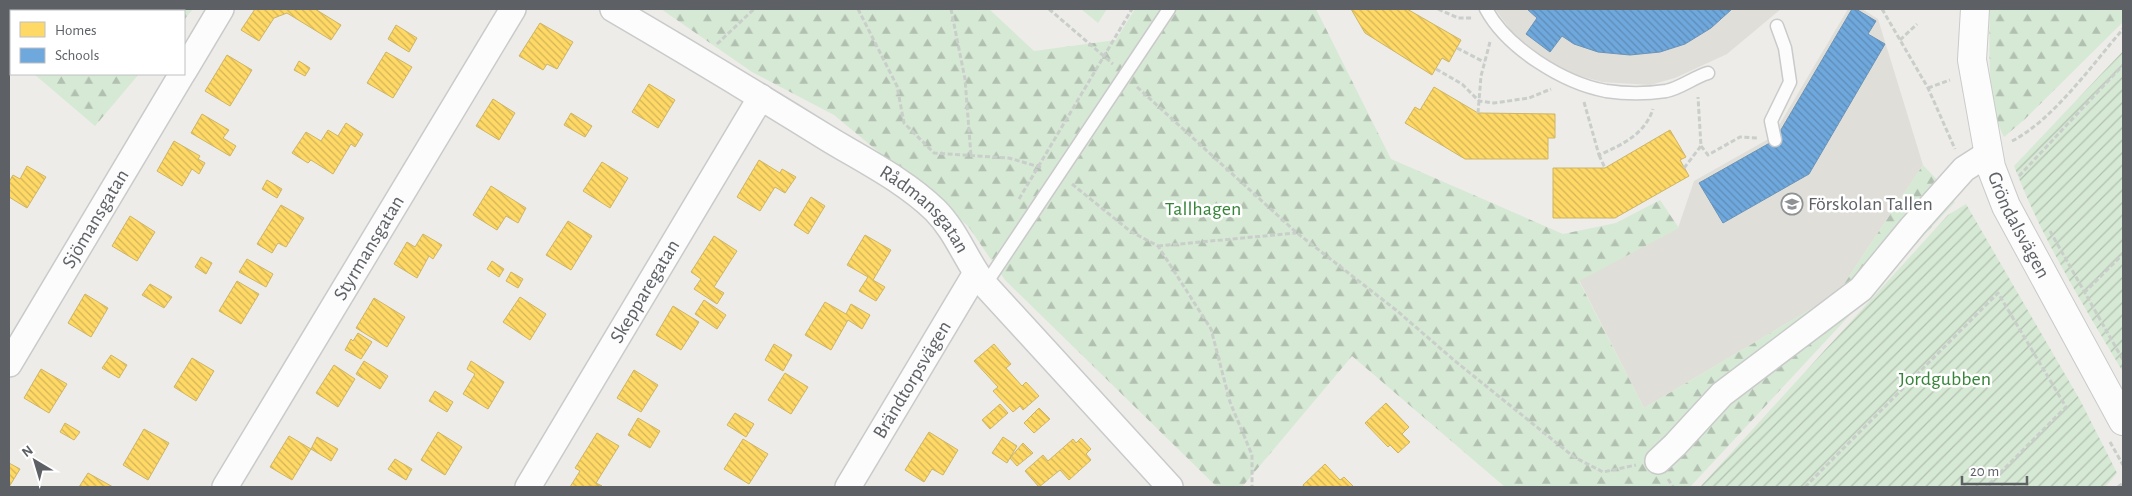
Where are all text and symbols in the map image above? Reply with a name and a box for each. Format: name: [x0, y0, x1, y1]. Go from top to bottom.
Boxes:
legend: [10, 10, 185, 75]
text: Homes: [55, 23, 97, 38]
text: Schools: [55, 48, 99, 63]
street label: Rådmansgatan: [876, 162, 973, 257]
street label: Sjömansgatan: [58, 166, 133, 272]
street label: Gröndalsvägen: [1984, 169, 2053, 282]
street label: Styrmansgatan: [330, 192, 408, 304]
school or university icon: Förskolan Tallen: [1780, 192, 1804, 216]
place label: Förskolan Tallen: [1808, 194, 1933, 214]
park label: Tallhagen: [1165, 199, 1241, 219]
street label: Skepparegatan: [606, 236, 683, 346]
street label: Brändtorpsvägen: [869, 317, 955, 442]
park label: Jordgubben: [1899, 369, 1991, 389]
north arrow: [10, 436, 60, 486]
text: N: [19, 443, 36, 460]
scale bar: [1962, 454, 2027, 486]
text: 20 m: [1970, 464, 1999, 479]

